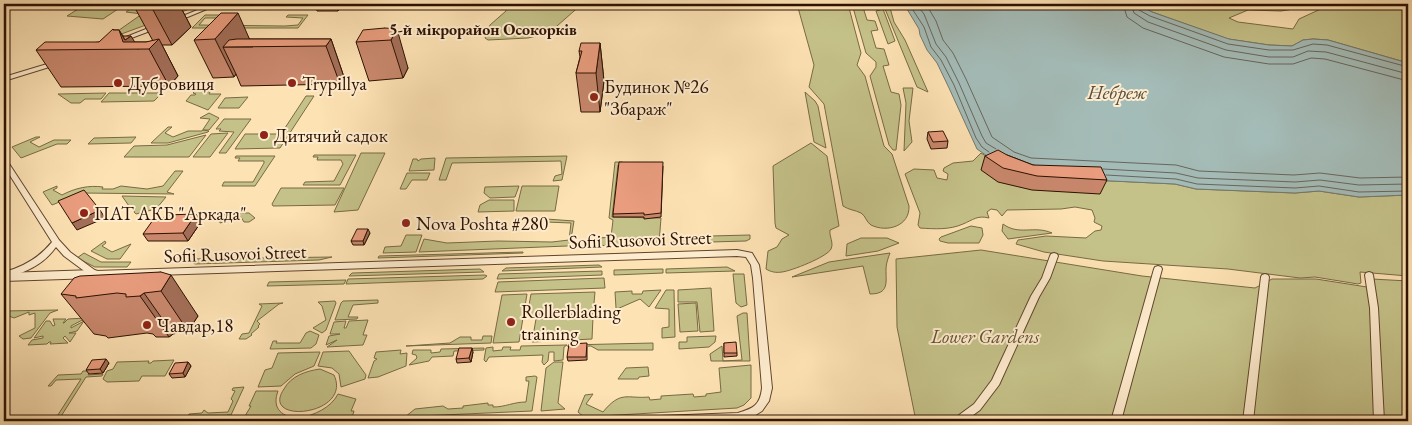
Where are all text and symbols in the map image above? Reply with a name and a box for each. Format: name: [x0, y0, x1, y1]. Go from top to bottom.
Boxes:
district label: 5-й мікрорайон Осокорків: [389, 19, 577, 40]
place label: Дубровиця: [128, 71, 215, 96]
place label: Trypillya: [302, 71, 367, 96]
place label: Будинок №26 "Збараж": [604, 74, 709, 121]
marker: Дубровиця: [112, 77, 124, 89]
marker: Trypillya: [286, 77, 298, 89]
water label: Небреж: [1086, 79, 1147, 105]
marker: Будинок №26 "Збараж": [588, 91, 600, 103]
place label: Дитячий садок: [274, 123, 388, 148]
marker: Дитячий садок: [258, 129, 270, 141]
place label: ПАТ АКБ "Аркада": [94, 201, 246, 226]
marker: ПАТ АКБ "Аркада": [78, 207, 90, 219]
place label: Nova Poshta #280: [416, 211, 548, 236]
marker: Nova Poshta #280: [400, 217, 412, 229]
street label: Sofii Rusovoi Street: [568, 225, 712, 254]
street label: Sofii Rusovoi Street: [163, 239, 307, 268]
place label: Rollerblading training: [521, 299, 621, 346]
place label: Чавдар,18: [157, 313, 233, 338]
marker: Rollerblading training: [505, 316, 517, 328]
marker: Чавдар,18: [141, 319, 153, 331]
park label: Lower Gardens: [930, 324, 1040, 349]

